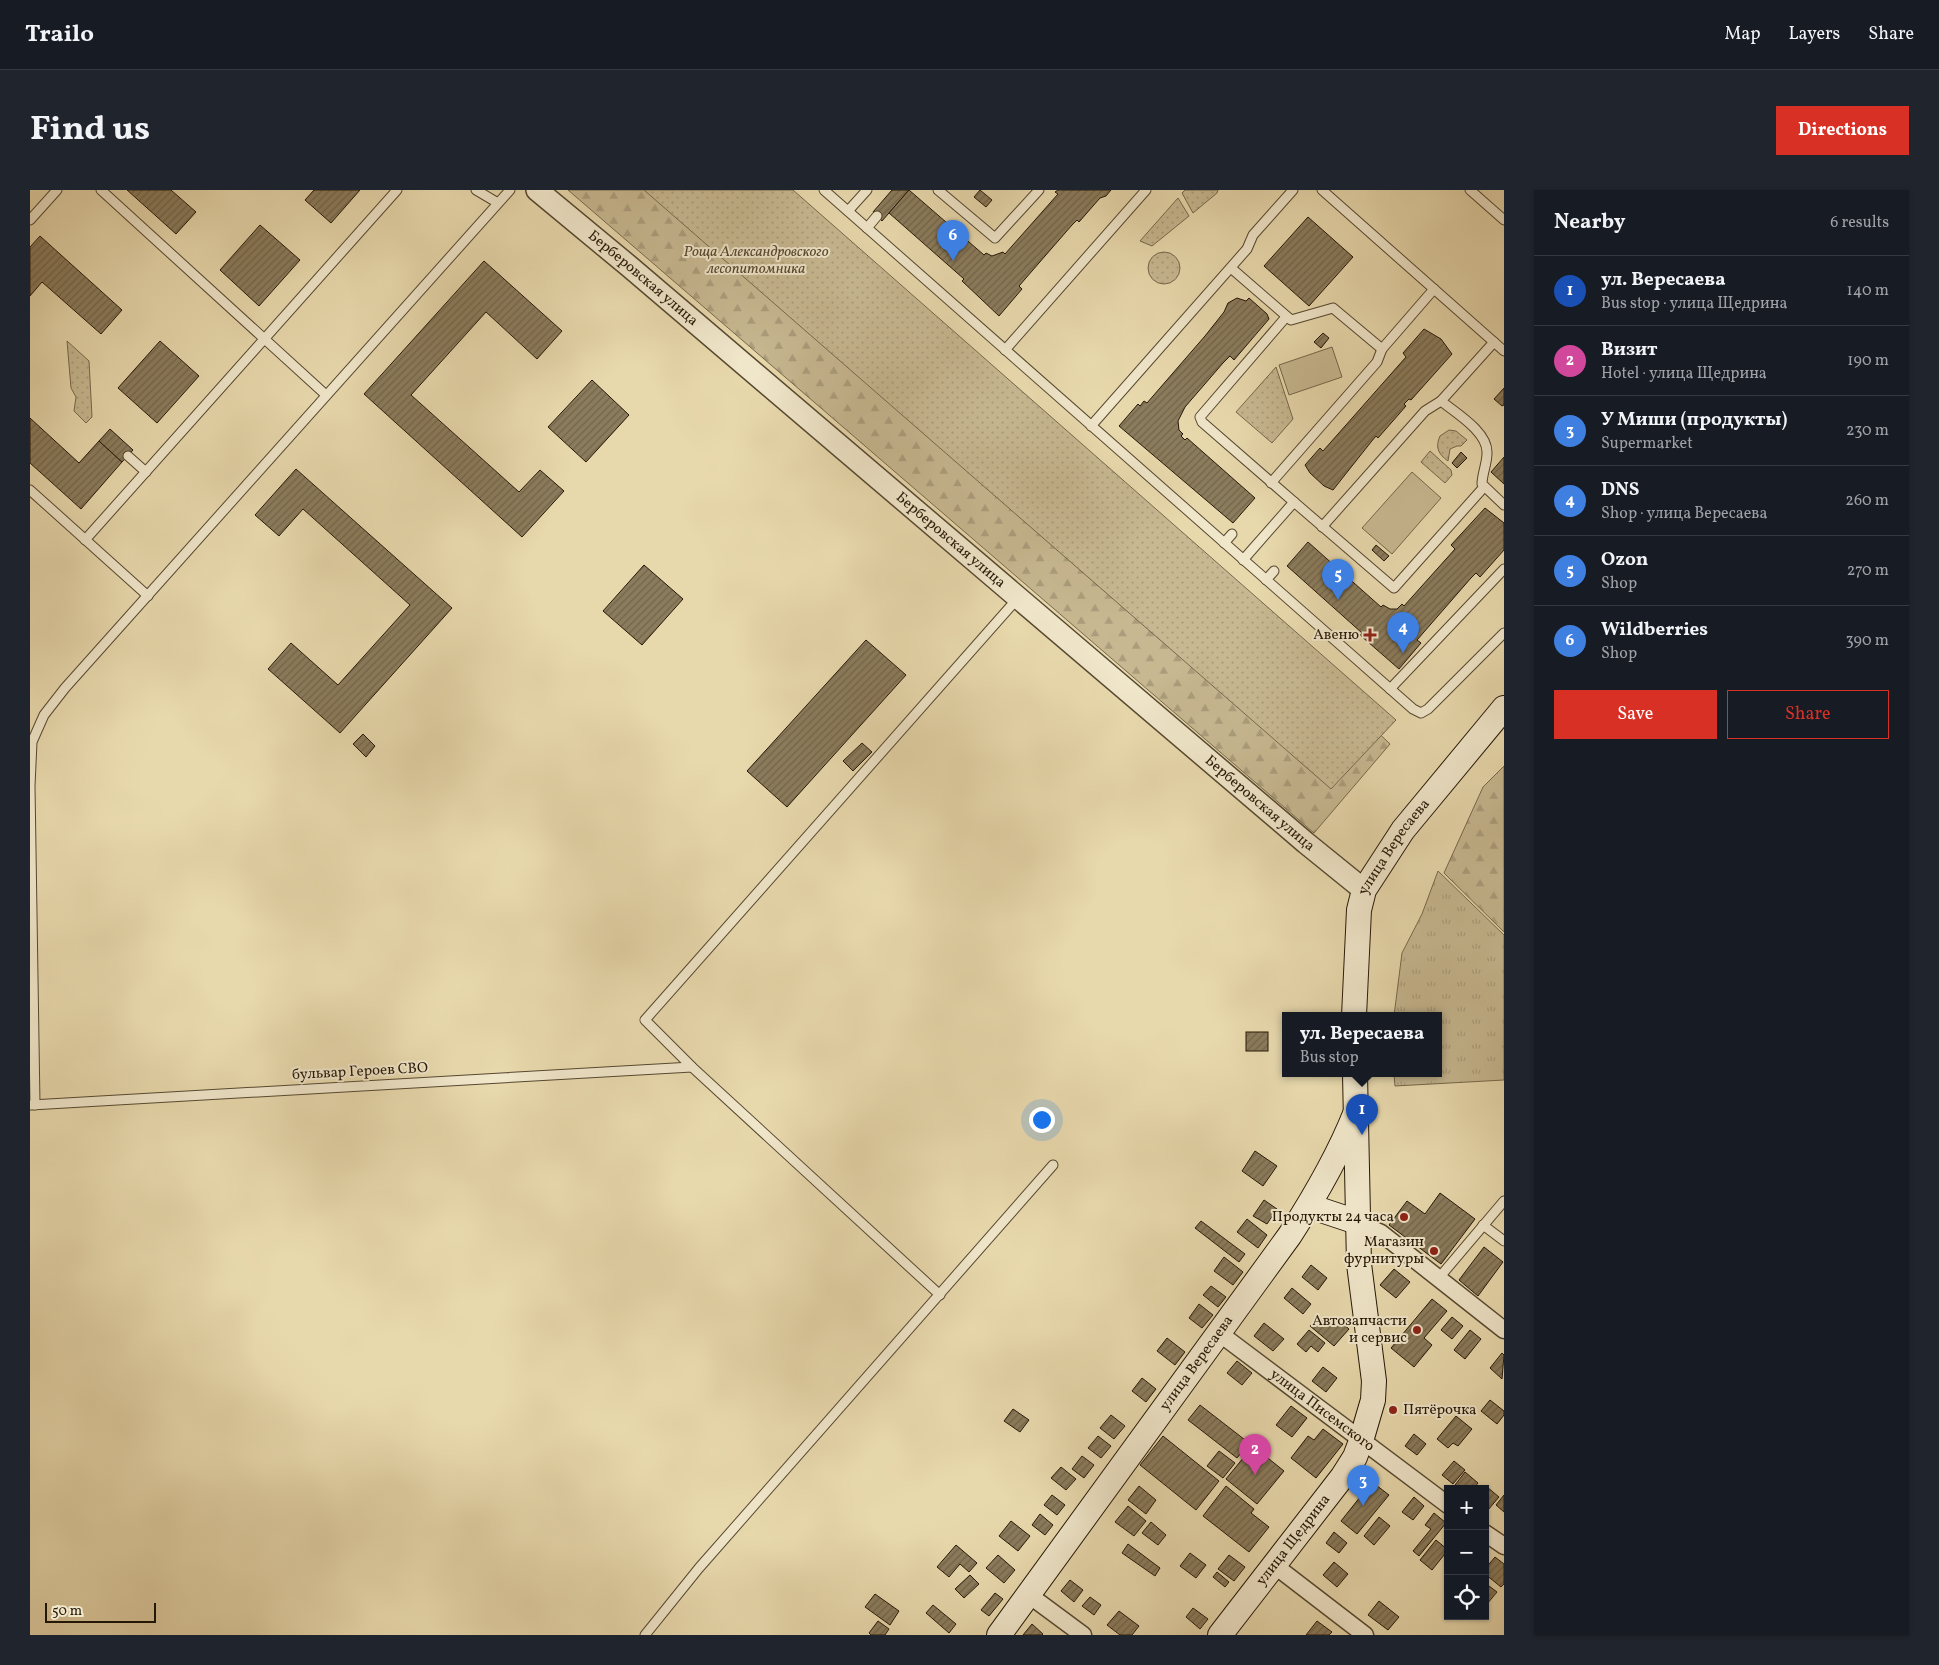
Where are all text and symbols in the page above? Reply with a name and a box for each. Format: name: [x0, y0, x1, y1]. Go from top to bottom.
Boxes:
text: Trailo: [25, 18, 94, 52]
text: Map: [1724, 22, 1760, 47]
text: Layers: [1788, 22, 1840, 47]
text: Share: [1868, 22, 1914, 47]
text: Find us: [30, 106, 150, 154]
button: Directions: [1776, 106, 1909, 155]
text: Nearby: [1554, 208, 1625, 237]
text: 6 results: [1830, 212, 1889, 234]
pin: 6: [937, 220, 969, 261]
street label: Берберовская улица: [583, 226, 703, 331]
park label: Роща Александровского лесопитомника: [683, 242, 829, 280]
text: ул. Вересаева: [1601, 267, 1726, 293]
text: 1: [1567, 280, 1573, 302]
text: 140 m: [1847, 280, 1889, 302]
text: Bus stop · улица Щедрина: [1601, 293, 1787, 315]
text: Визит: [1601, 337, 1658, 363]
text: 2: [1566, 350, 1574, 372]
text: 190 m: [1847, 350, 1889, 372]
text: Hotel · улица Щедрина: [1601, 363, 1767, 385]
text: У Миши (продукты): [1601, 407, 1788, 433]
text: 3: [1566, 420, 1574, 442]
text: 230 m: [1846, 420, 1889, 442]
text: Supermarket: [1601, 433, 1693, 455]
text: DNS: [1601, 477, 1639, 503]
street label: Берберовская улица: [891, 487, 1010, 593]
text: 4: [1565, 490, 1575, 512]
text: 260 m: [1845, 490, 1889, 512]
text: Shop · улица Вересаева: [1601, 503, 1767, 525]
text: Ozon: [1601, 547, 1648, 573]
pin: 5: [1322, 559, 1354, 600]
text: 5: [1566, 560, 1574, 582]
text: 270 m: [1847, 560, 1889, 582]
text: Shop: [1601, 573, 1637, 595]
pin: 4: [1387, 612, 1419, 653]
text: Wildberries: [1601, 617, 1708, 643]
place label: Авеню: [1313, 625, 1359, 646]
marker: Авеню: [1363, 628, 1377, 642]
text: 6: [1566, 630, 1574, 652]
text: 390 m: [1846, 630, 1889, 652]
text: Shop: [1601, 643, 1637, 665]
button: Save: [1554, 690, 1717, 739]
button: Share: [1727, 690, 1889, 739]
street label: Берберовская улица: [1200, 751, 1319, 856]
street label: улица Вересаева: [1353, 794, 1435, 897]
popup: [1282, 1012, 1442, 1077]
text: ул. Вересаева: [1300, 1021, 1424, 1047]
text: Bus stop: [1300, 1047, 1359, 1069]
street label: бульвар Героев СВО: [292, 1058, 428, 1086]
pin: 1: [1346, 1094, 1378, 1135]
your location: [1029, 1107, 1055, 1133]
place label: Продукты 24 часа: [1272, 1207, 1394, 1228]
marker: Продукты 24 часа: [1398, 1211, 1410, 1223]
place label: Магазин фурнитуры: [1344, 1232, 1424, 1270]
marker: Магазин фурнитуры: [1428, 1245, 1440, 1257]
street label: улица Вересаева: [1155, 1311, 1239, 1415]
place label: Автозапчасти и сервис: [1312, 1311, 1407, 1349]
marker: Автозапчасти и сервис: [1411, 1324, 1423, 1336]
street label: улица Писемского: [1265, 1364, 1379, 1457]
place label: Пятёрочка: [1403, 1400, 1477, 1421]
marker: Пятёрочка: [1387, 1404, 1399, 1416]
pin: 2: [1239, 1434, 1271, 1475]
pin: 3: [1347, 1465, 1379, 1506]
map controls: [1444, 1485, 1489, 1620]
button: +: [1444, 1485, 1489, 1530]
street label: улица Щедрина: [1251, 1490, 1336, 1590]
button: −: [1444, 1530, 1489, 1575]
button: locate: [1444, 1575, 1489, 1620]
scale bar: [45, 1600, 156, 1623]
text: 50 m: [52, 1602, 82, 1621]

